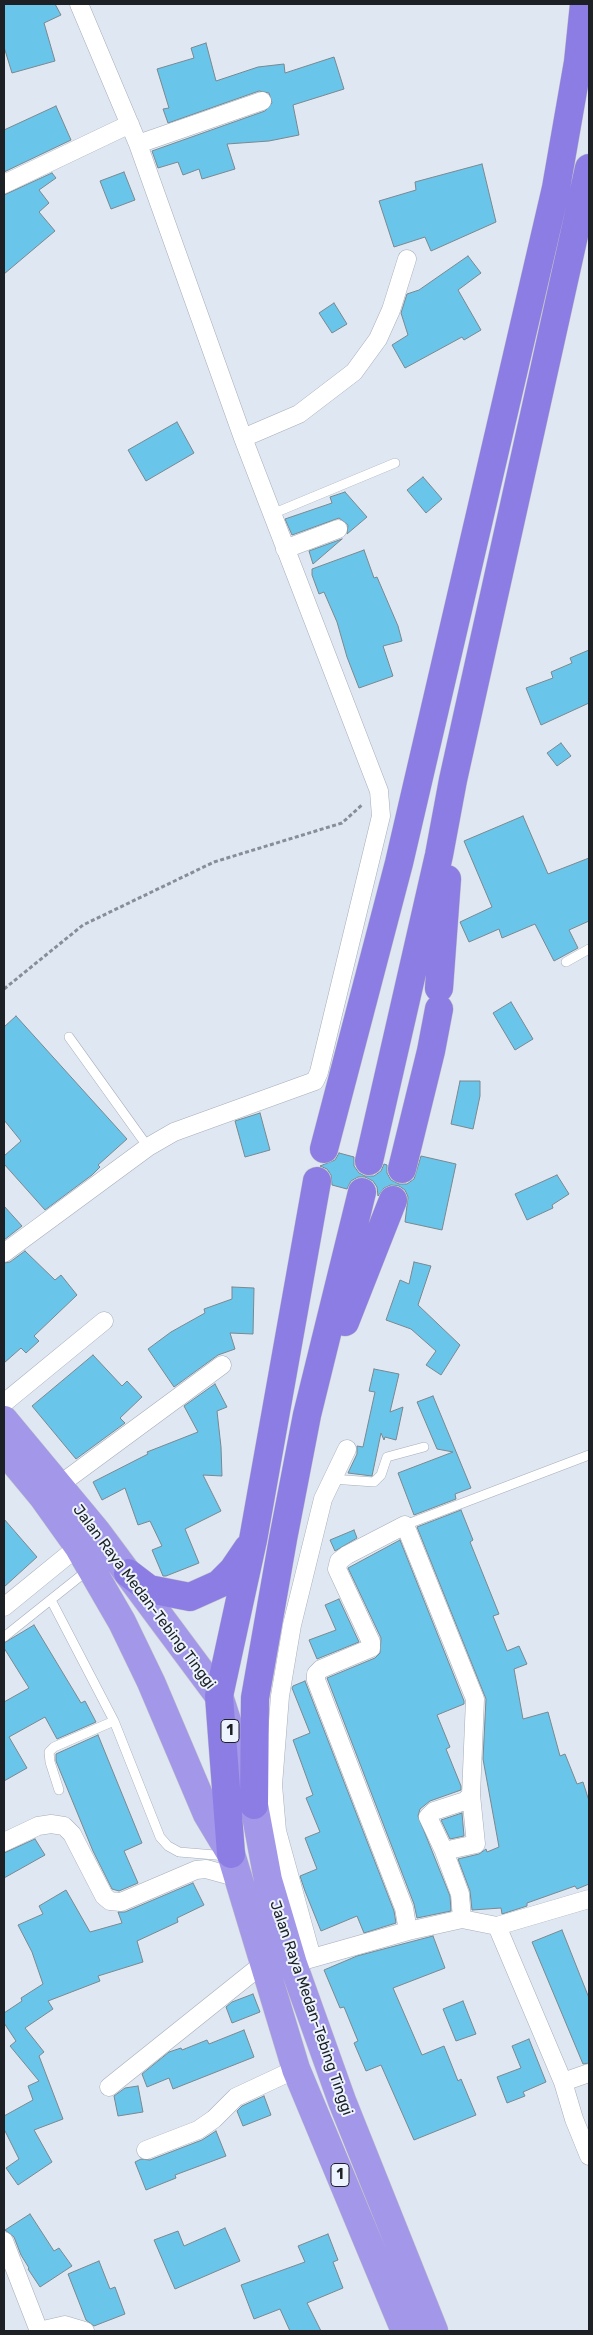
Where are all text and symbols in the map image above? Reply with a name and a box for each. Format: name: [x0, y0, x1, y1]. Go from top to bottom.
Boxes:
street label: Jalan Raya Medan-Tebing Tinggi: [69, 1501, 219, 1693]
road number: 1: [221, 1720, 239, 1742]
street label: Jalan Raya Medan-Tebing Tinggi: [266, 1898, 356, 2118]
road number: 1: [331, 2164, 349, 2186]

